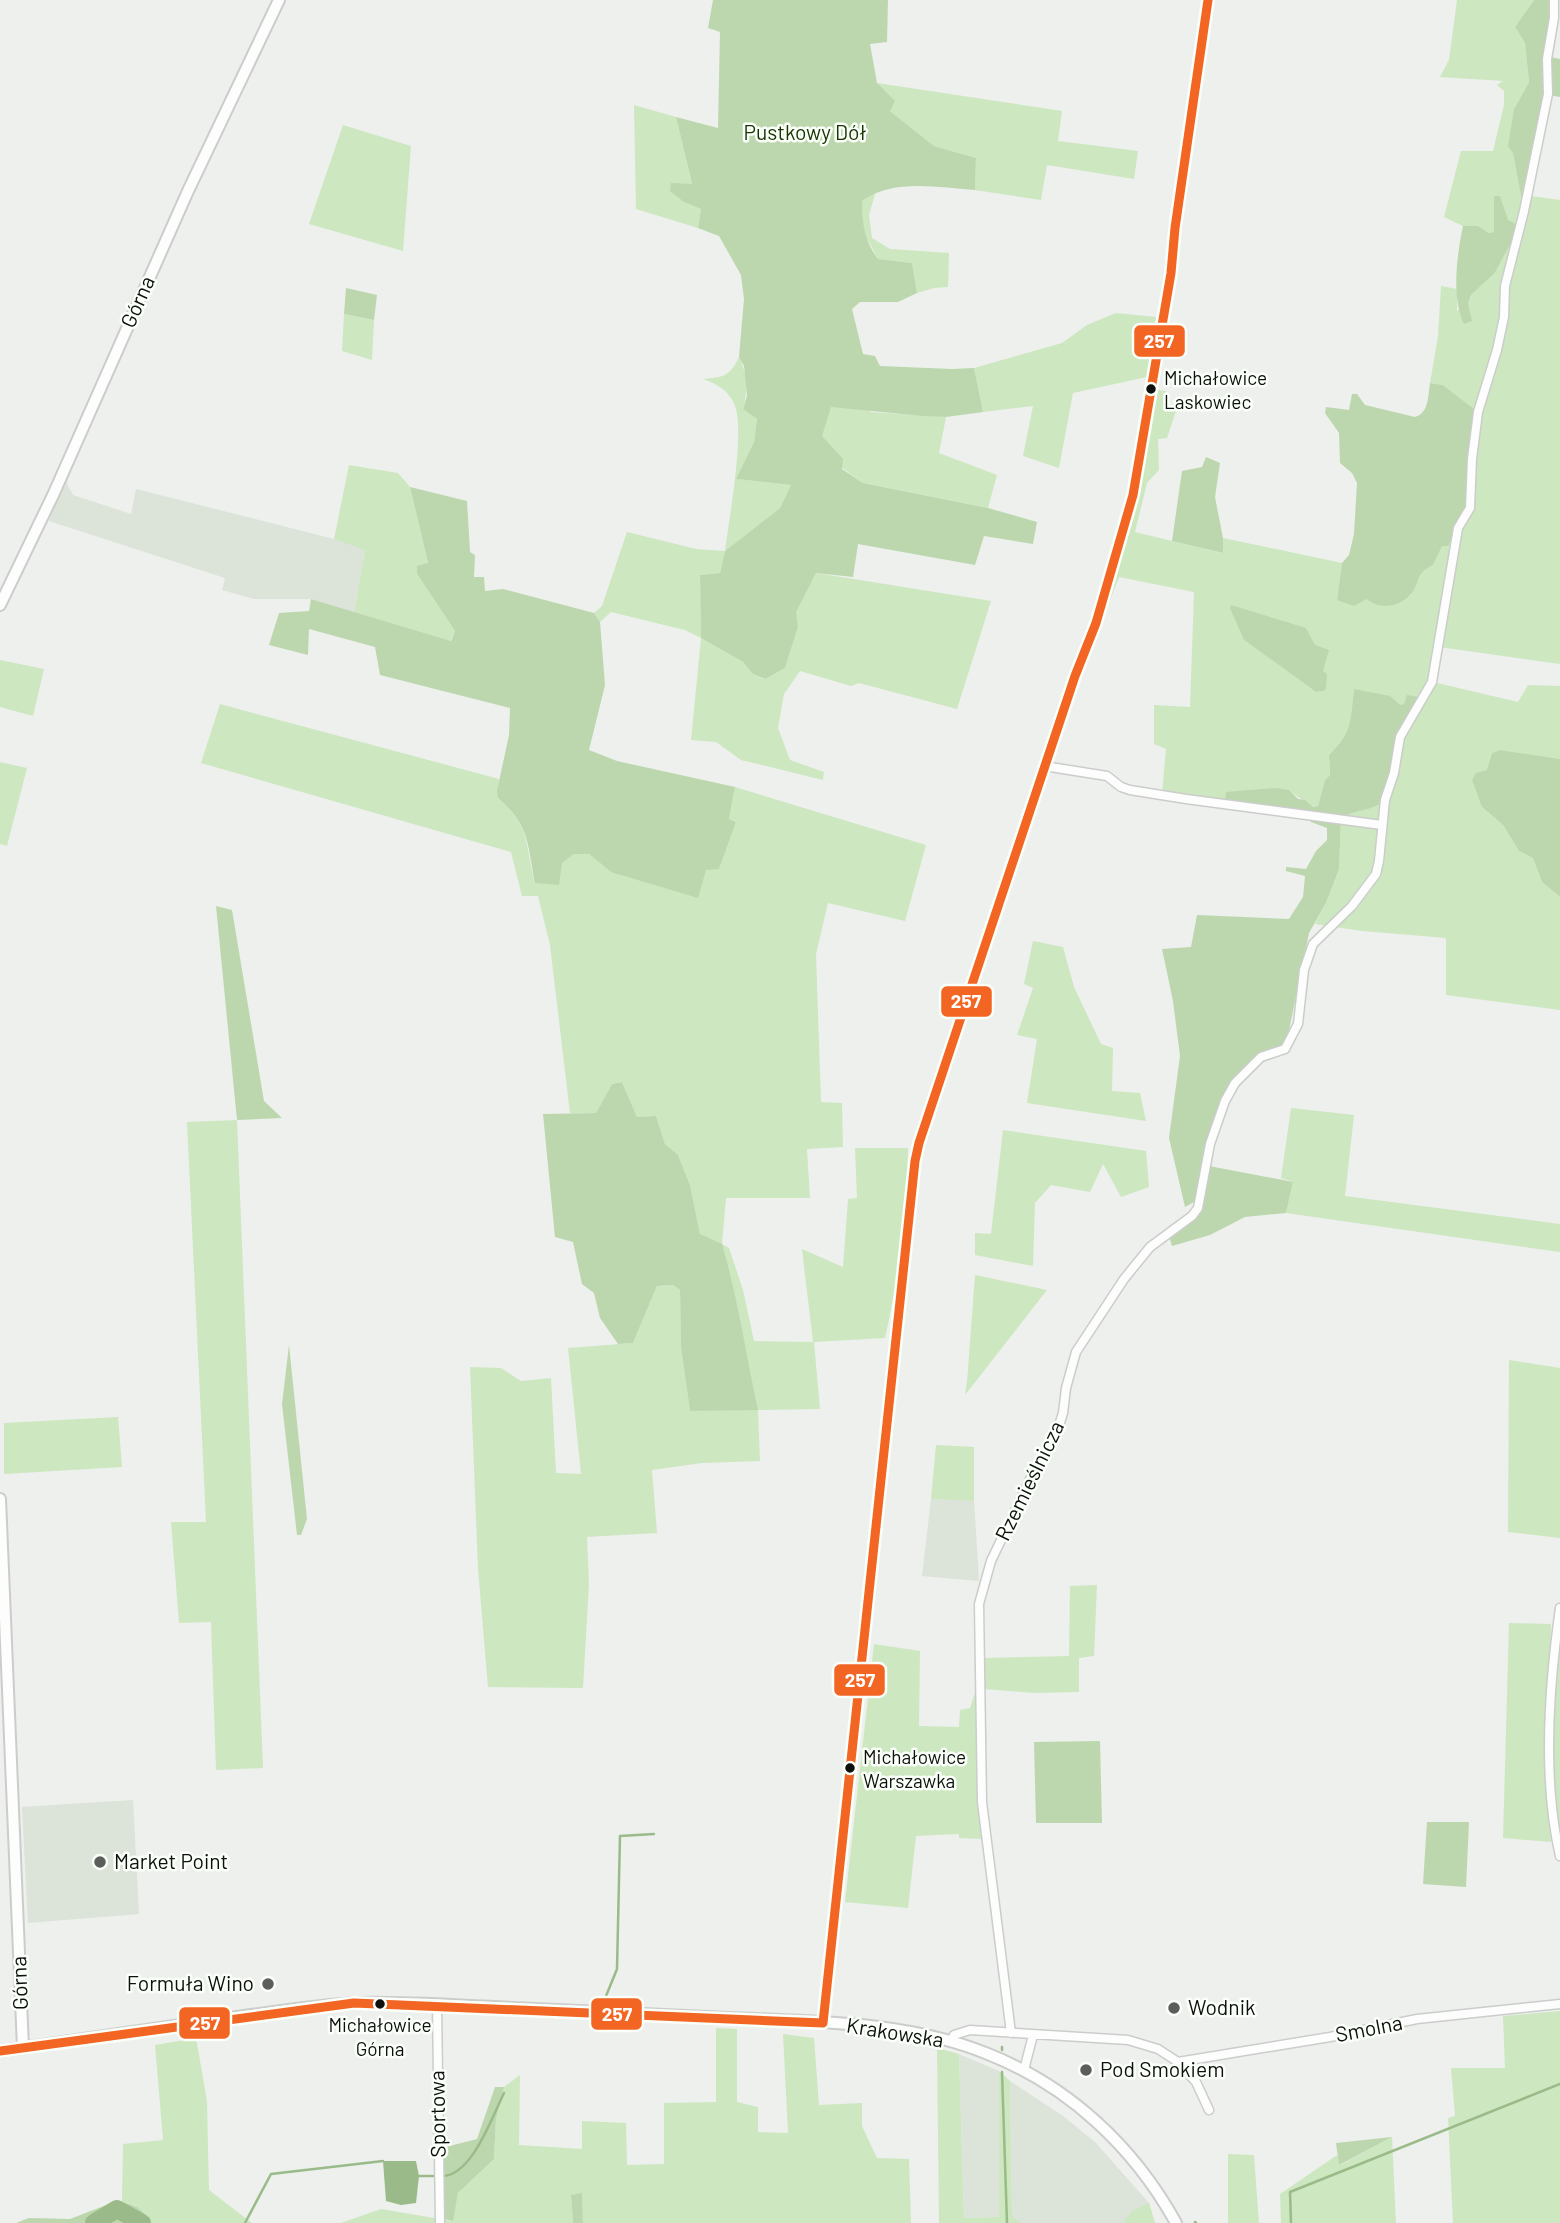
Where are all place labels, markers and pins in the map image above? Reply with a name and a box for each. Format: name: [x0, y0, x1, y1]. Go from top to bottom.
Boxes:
place label: Michałowice Laskowiec: [1164, 366, 1267, 413]
marker: Michałowice Laskowiec: [1144, 382, 1158, 396]
place label: Michałowice Warszawka: [863, 1745, 966, 1792]
marker: Michałowice Warszawka: [843, 1761, 857, 1775]
place label: Market Point: [114, 1848, 228, 1873]
marker: Market Point: [92, 1854, 108, 1870]
place label: Formuła Wino: [127, 1970, 254, 1995]
marker: Formuła Wino: [260, 1976, 276, 1992]
place label: Wodnik: [1188, 1994, 1256, 2019]
marker: Michałowice Górna: [373, 1997, 387, 2011]
marker: Wodnik: [1166, 2000, 1182, 2016]
place label: Michałowice Górna: [328, 2013, 432, 2060]
place label: Pod Smokiem: [1100, 2056, 1225, 2081]
marker: Pod Smokiem: [1078, 2062, 1094, 2078]

